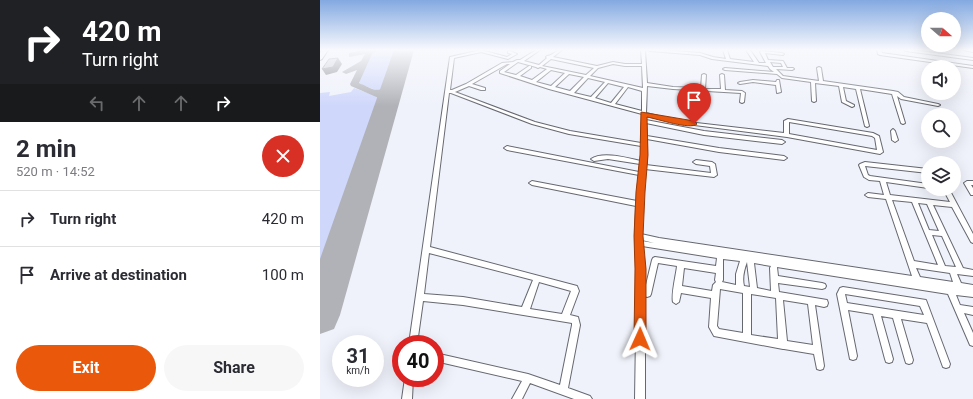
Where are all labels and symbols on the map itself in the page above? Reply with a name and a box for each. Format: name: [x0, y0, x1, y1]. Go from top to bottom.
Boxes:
north arrow: [921, 12, 961, 52]
pin: [677, 83, 711, 124]
position arrow: [619, 318, 661, 360]
speed limit sign: 40: [392, 335, 444, 387]

